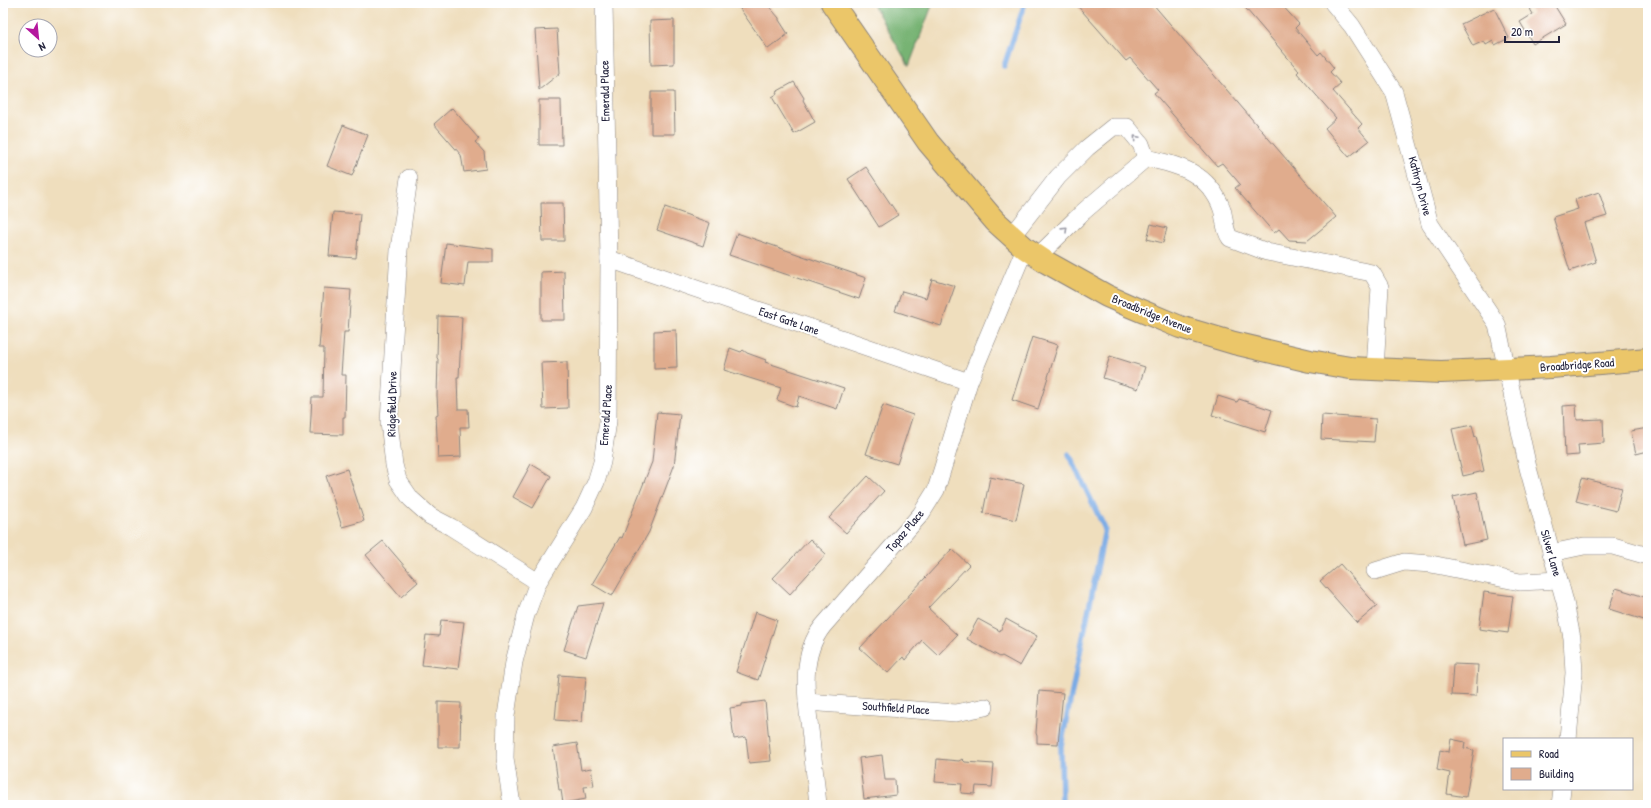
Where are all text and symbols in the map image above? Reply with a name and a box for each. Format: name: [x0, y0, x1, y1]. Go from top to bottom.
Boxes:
north arrow: [18, 18, 58, 58]
scale bar: [1505, 18, 1559, 44]
text: 20 m: [1511, 23, 1533, 40]
text: N: [37, 39, 48, 55]
street label: Emerald Place: [595, 60, 614, 122]
one-way arrow: [1134, 135, 1141, 143]
street label: Kathryn Drive: [1404, 154, 1437, 218]
one-way arrow: [1060, 226, 1068, 234]
street label: Broadbridge Avenue: [1110, 290, 1195, 337]
street label: East Gate Lane: [757, 302, 822, 339]
street label: Broadbridge Road: [1539, 353, 1615, 376]
street label: Ridgefield Drive: [382, 371, 401, 437]
street label: Emerald Place: [595, 384, 616, 446]
street label: Topaz Place: [882, 505, 928, 556]
street label: Silver Lane: [1537, 528, 1566, 578]
street label: Southfield Place: [862, 697, 931, 718]
legend: [1503, 738, 1633, 790]
text: Road: [1539, 745, 1559, 762]
text: Building: [1539, 765, 1574, 782]

